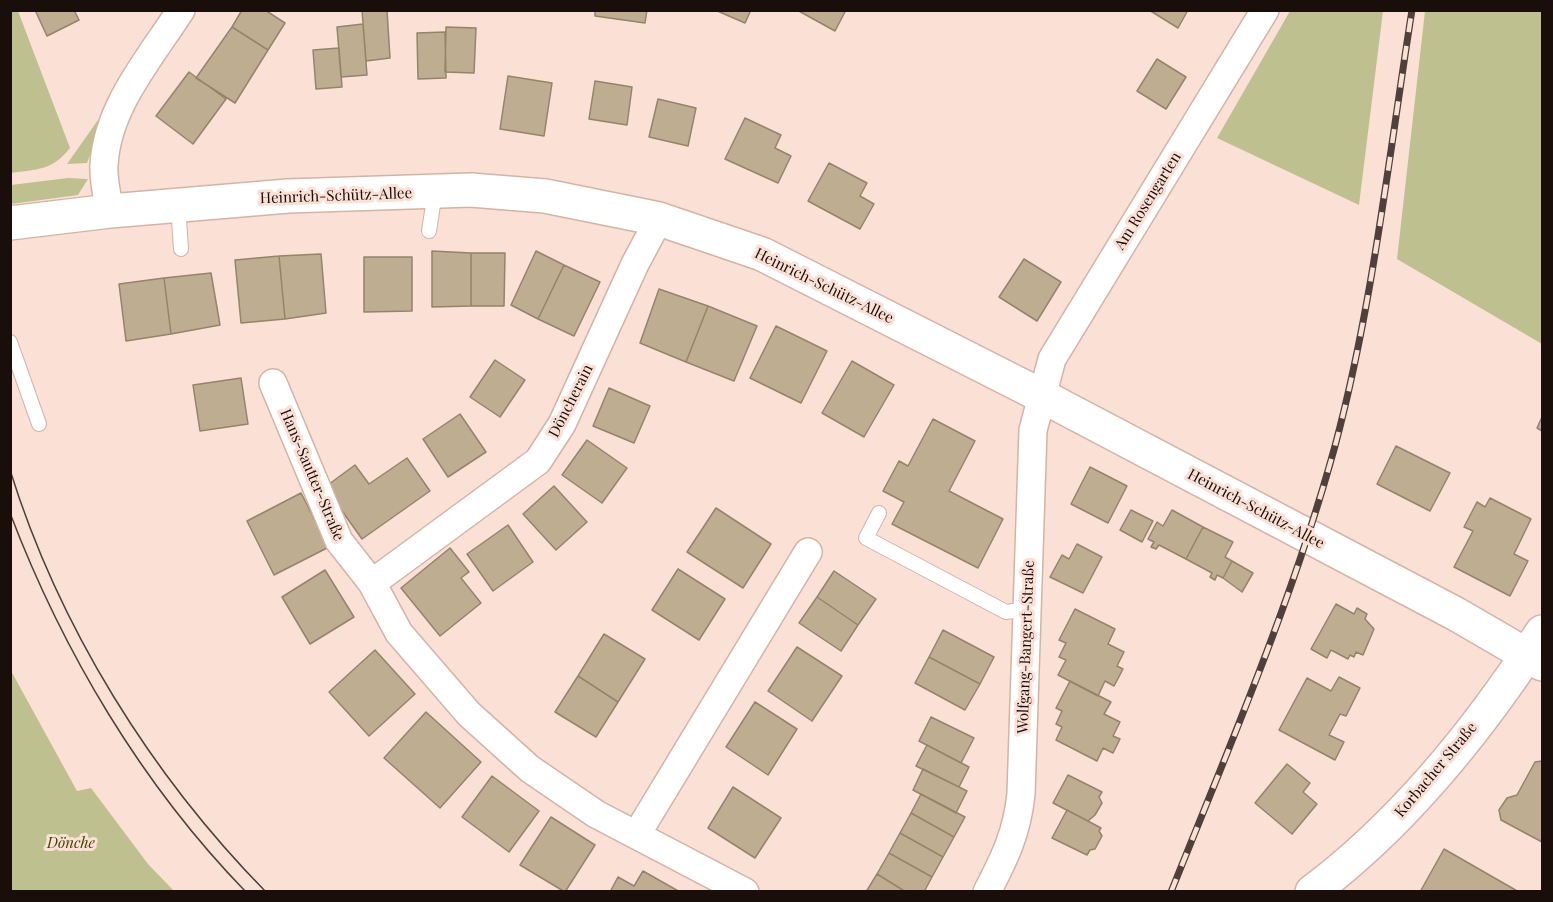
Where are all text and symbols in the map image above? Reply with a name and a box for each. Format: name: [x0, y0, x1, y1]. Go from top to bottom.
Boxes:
street label: Am Rosengarten: [1111, 149, 1185, 253]
street label: Heinrich-Schütz-Allee: [260, 184, 412, 208]
street label: Heinrich-Schütz-Allee: [752, 245, 896, 327]
street label: Döncherain: [545, 362, 597, 440]
street label: Hans-Sautter-Straße: [276, 406, 348, 544]
street label: Heinrich-Schütz-Allee: [1185, 465, 1327, 553]
street label: Wolfgang-Bangert-Straße: [1014, 560, 1038, 734]
street label: Korbacher Straße: [1391, 719, 1481, 821]
park label: Dönche: [47, 834, 95, 852]

